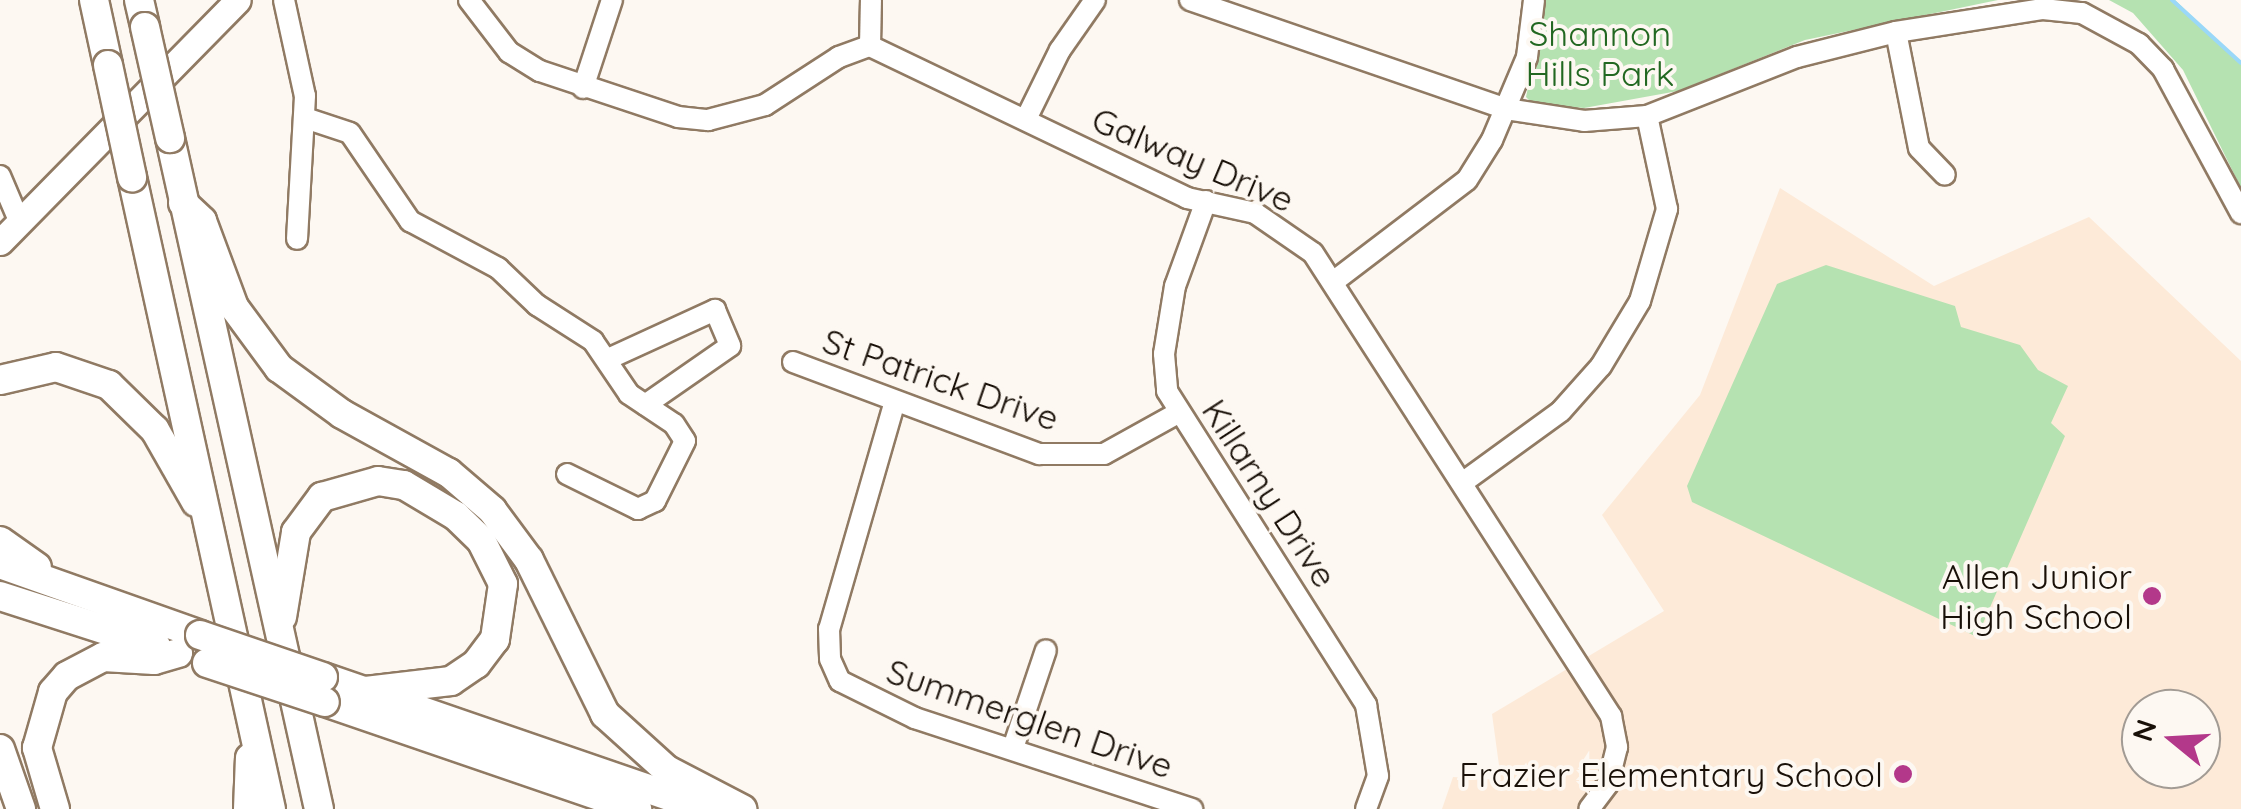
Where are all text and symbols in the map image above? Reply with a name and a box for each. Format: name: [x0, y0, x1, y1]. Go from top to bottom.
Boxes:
park label: Shannon Hills Park: [1526, 12, 1674, 94]
street label: Galway Drive: [1086, 98, 1300, 220]
street label: St Patrick Drive: [818, 319, 1064, 439]
street label: Killarny Drive: [1194, 391, 1346, 595]
place label: Allen Junior High School: [1940, 555, 2132, 637]
marker: Allen Junior High School: [2141, 585, 2163, 607]
street label: Summerglen Drive: [882, 649, 1178, 787]
north arrow: [2121, 689, 2221, 789]
text: N: [2124, 715, 2164, 745]
place label: Frazier Elementary School: [1459, 753, 1883, 795]
marker: Frazier Elementary School: [1892, 763, 1914, 785]

